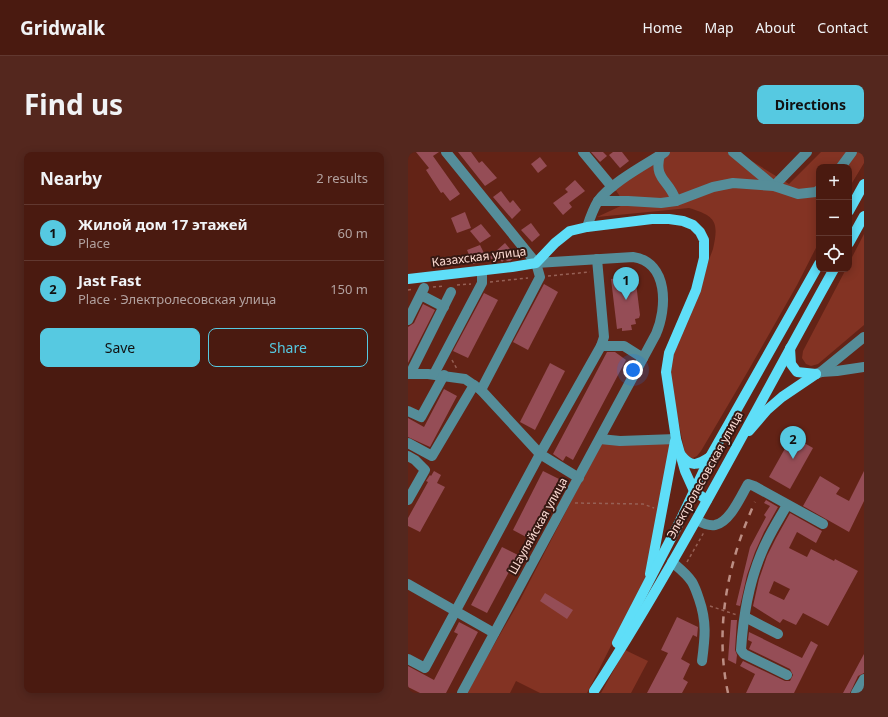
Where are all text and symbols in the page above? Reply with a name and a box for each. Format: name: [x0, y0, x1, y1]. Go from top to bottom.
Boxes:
text: Gridwalk: [20, 15, 105, 41]
text: Home: [643, 18, 682, 37]
text: Map: [704, 18, 734, 37]
text: About: [756, 18, 795, 37]
text: Contact: [817, 18, 868, 37]
text: Find us: [24, 85, 123, 123]
button: Directions: [757, 85, 864, 124]
map controls: [816, 164, 852, 272]
button: +: [816, 164, 852, 200]
text: Nearby: [40, 167, 102, 190]
text: 2 results: [316, 169, 368, 187]
button: −: [816, 200, 852, 236]
text: Жилой дом 17 этажей: [78, 214, 248, 234]
text: 1: [49, 224, 57, 242]
text: 60 m: [338, 224, 368, 242]
text: Place: [78, 234, 110, 252]
button: locate: [816, 236, 852, 272]
street label: Казахская улица: [431, 242, 527, 271]
pin: 1: [613, 267, 639, 300]
text: Jast Fast: [78, 270, 141, 290]
text: 2: [49, 280, 57, 298]
text: 150 m: [330, 280, 368, 298]
text: Place · Электролесовская улица: [78, 290, 276, 308]
button: Save: [40, 328, 200, 367]
button: Share: [208, 328, 368, 367]
your location: [623, 360, 643, 380]
street label: Электролесовская улица: [662, 408, 747, 542]
pin: 2: [780, 426, 806, 459]
street label: Шауляйская улица: [504, 474, 571, 577]

